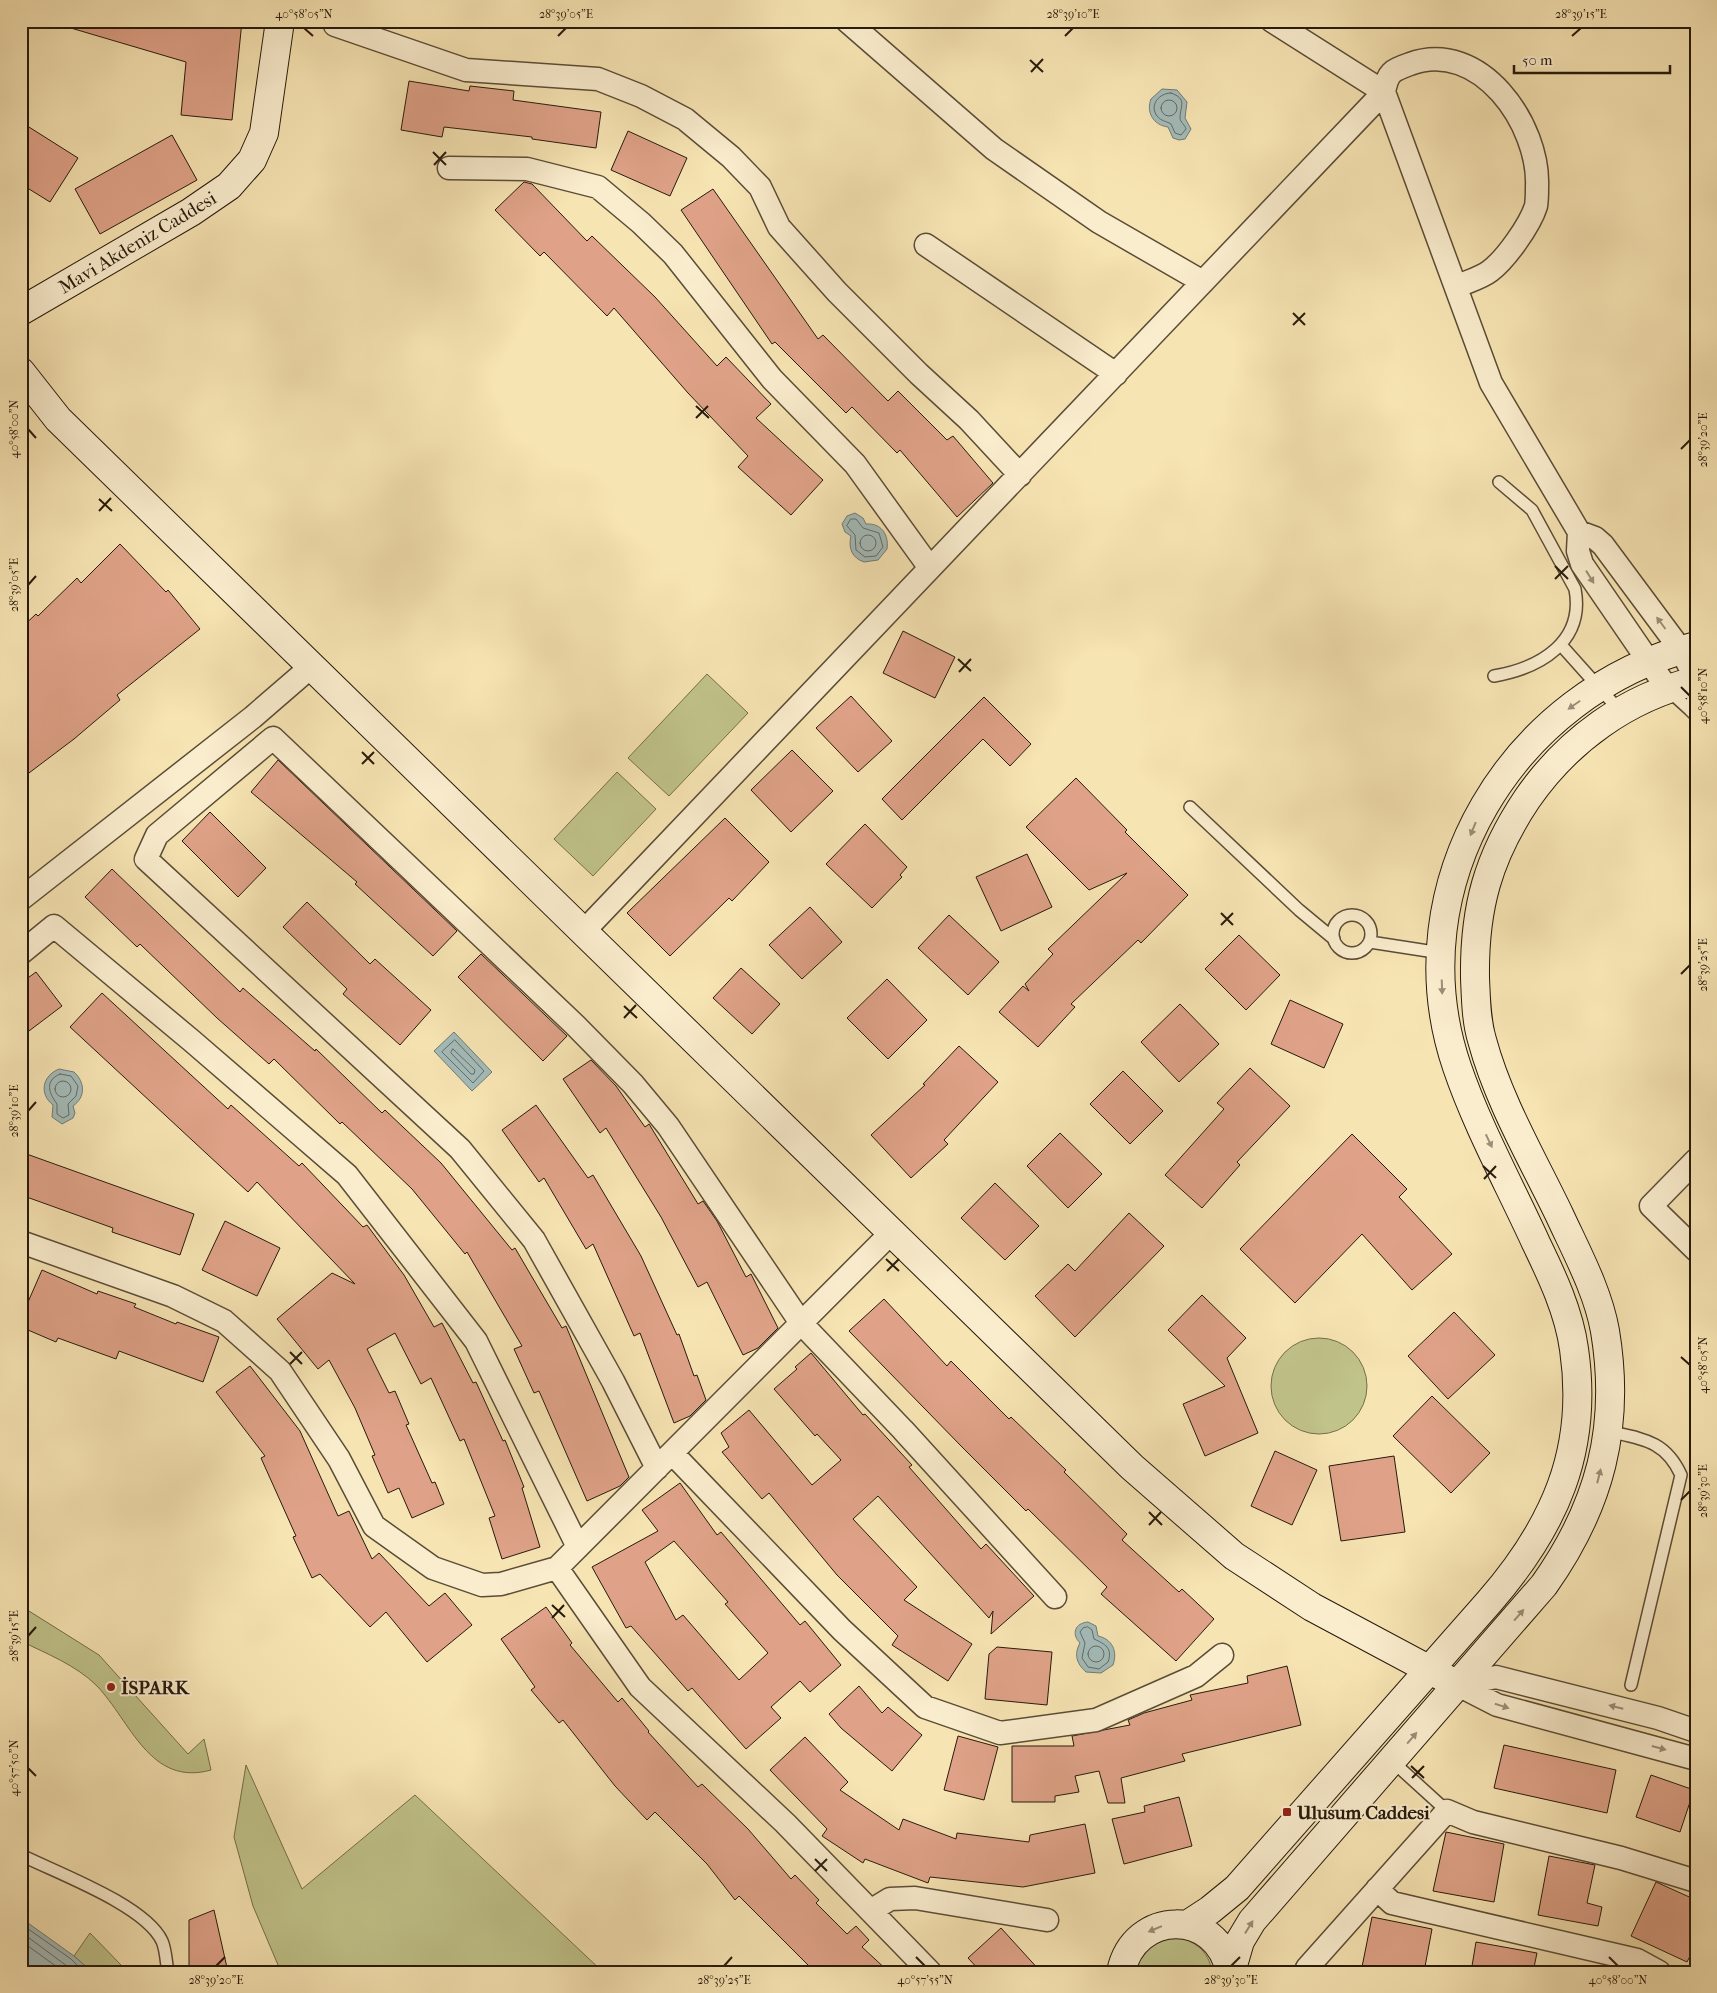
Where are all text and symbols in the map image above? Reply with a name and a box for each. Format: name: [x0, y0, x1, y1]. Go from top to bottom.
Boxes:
text: 40°58'05"N: [275, 7, 333, 21]
text: 28°39'05"E: [539, 7, 593, 21]
text: 28°39'10"E: [1046, 7, 1100, 21]
text: 28°39'15"E: [1555, 7, 1607, 21]
scale bar: [1514, 42, 1671, 74]
text: 50 m: [1522, 51, 1553, 69]
street label: Mavi Akdeniz Caddesi: [55, 187, 221, 299]
text: 40°58'00"N: [7, 400, 21, 458]
text: 28°39'20"E: [1696, 412, 1710, 468]
text: 28°39'05"E: [7, 558, 21, 612]
one-way arrow: [1586, 571, 1595, 584]
one-way arrow: [1656, 616, 1666, 630]
text: 40°58'10"N: [1696, 668, 1710, 724]
one-way arrow: [1567, 700, 1581, 710]
one-way arrow: [1469, 822, 1477, 837]
text: 28°39'25"E: [1696, 938, 1710, 992]
one-way arrow: [1438, 979, 1446, 995]
text: 28°39'10"E: [7, 1084, 21, 1138]
one-way arrow: [1486, 1134, 1494, 1148]
text: 40°58'05"N: [1696, 1336, 1710, 1394]
text: 28°39'30"E: [1696, 1464, 1710, 1518]
one-way arrow: [1596, 1468, 1604, 1483]
one-way arrow: [1513, 1609, 1524, 1622]
text: 28°39'15"E: [7, 1610, 21, 1662]
place label: İSPARK: [121, 1676, 190, 1699]
marker: İSPARK: [105, 1681, 117, 1693]
one-way arrow: [1495, 1702, 1510, 1710]
one-way arrow: [1608, 1703, 1623, 1711]
one-way arrow: [1406, 1732, 1418, 1744]
text: 40°57'50"N: [7, 1739, 21, 1797]
one-way arrow: [1651, 1744, 1666, 1752]
place label: Ulusum Caddesi: [1296, 1802, 1430, 1824]
marker: Ulusum Caddesi: [1281, 1806, 1293, 1818]
one-way arrow: [1244, 1920, 1253, 1933]
one-way arrow: [1147, 1925, 1162, 1933]
text: 28°39'20"E: [188, 1973, 244, 1987]
text: 28°39'25"E: [697, 1973, 751, 1987]
text: 40°57'55"N: [897, 1973, 953, 1987]
text: 28°39'30"E: [1204, 1973, 1258, 1987]
text: 40°58'00"N: [1589, 1973, 1647, 1987]

